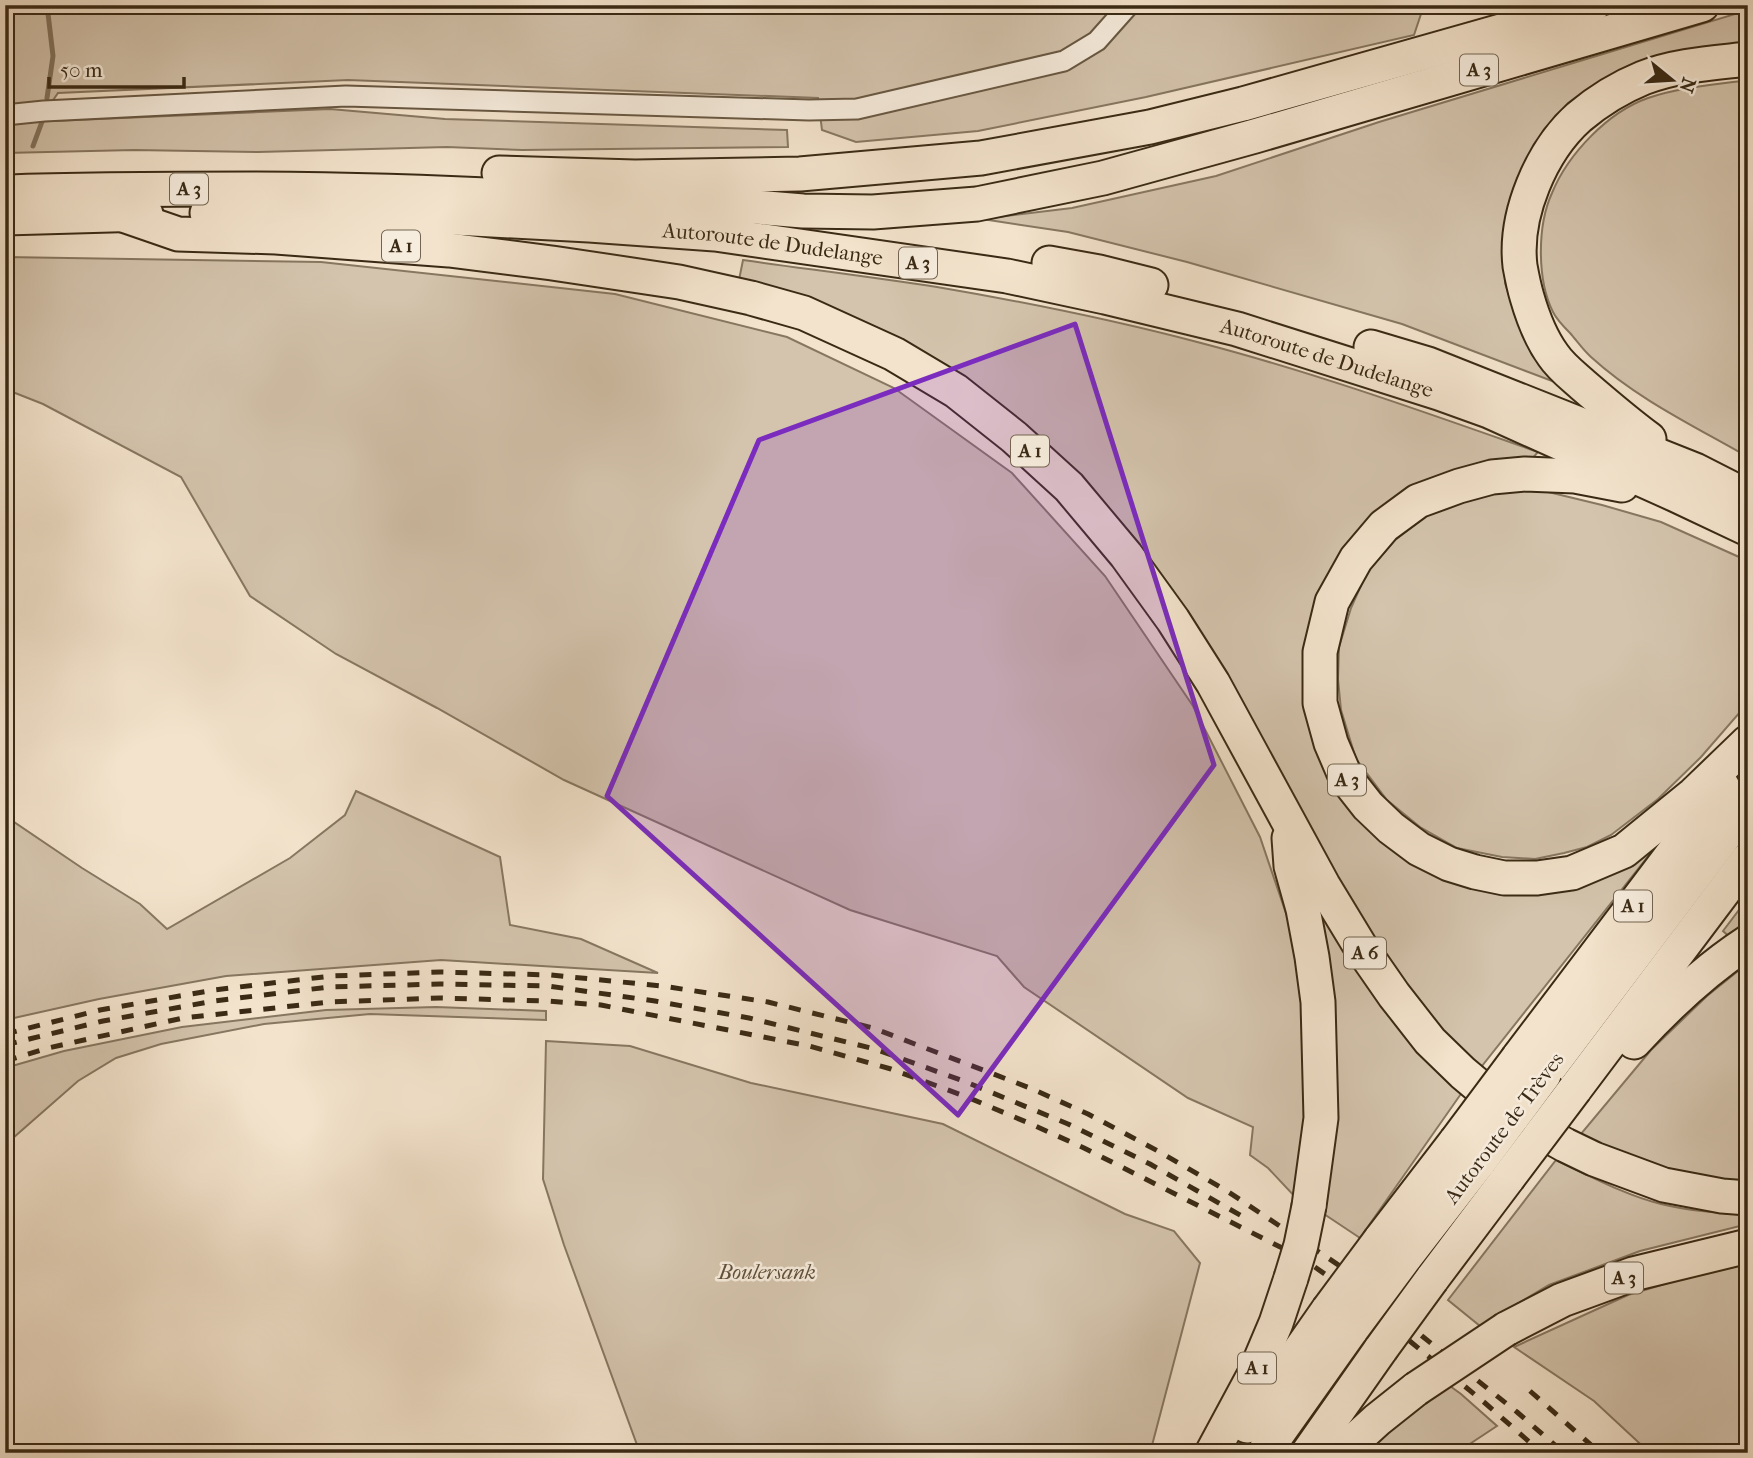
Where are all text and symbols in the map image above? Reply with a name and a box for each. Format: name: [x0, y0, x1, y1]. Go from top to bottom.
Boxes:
scale bar: [49, 46, 184, 90]
north arrow: [1638, 46, 1708, 116]
road number: A 3: [1460, 54, 1498, 86]
text: 50 m: [60, 58, 103, 82]
text: N: [1674, 75, 1700, 96]
road number: A 3: [170, 174, 208, 204]
street label: Autoroute de Dudelange: [661, 218, 884, 270]
road number: A 1: [382, 230, 420, 262]
road number: A 3: [899, 247, 937, 278]
street label: Autoroute de Dudelange: [1217, 313, 1436, 402]
road number: A 1: [1011, 436, 1049, 466]
road number: A 3: [1328, 764, 1366, 796]
road number: A 1: [1614, 890, 1652, 922]
road number: A 6: [1344, 937, 1386, 968]
street label: Autoroute de Trèves: [1439, 1048, 1569, 1209]
park label: Boulersank: [717, 1260, 816, 1284]
road number: A 3: [1605, 1262, 1643, 1294]
road number: A 1: [1238, 1352, 1276, 1384]

